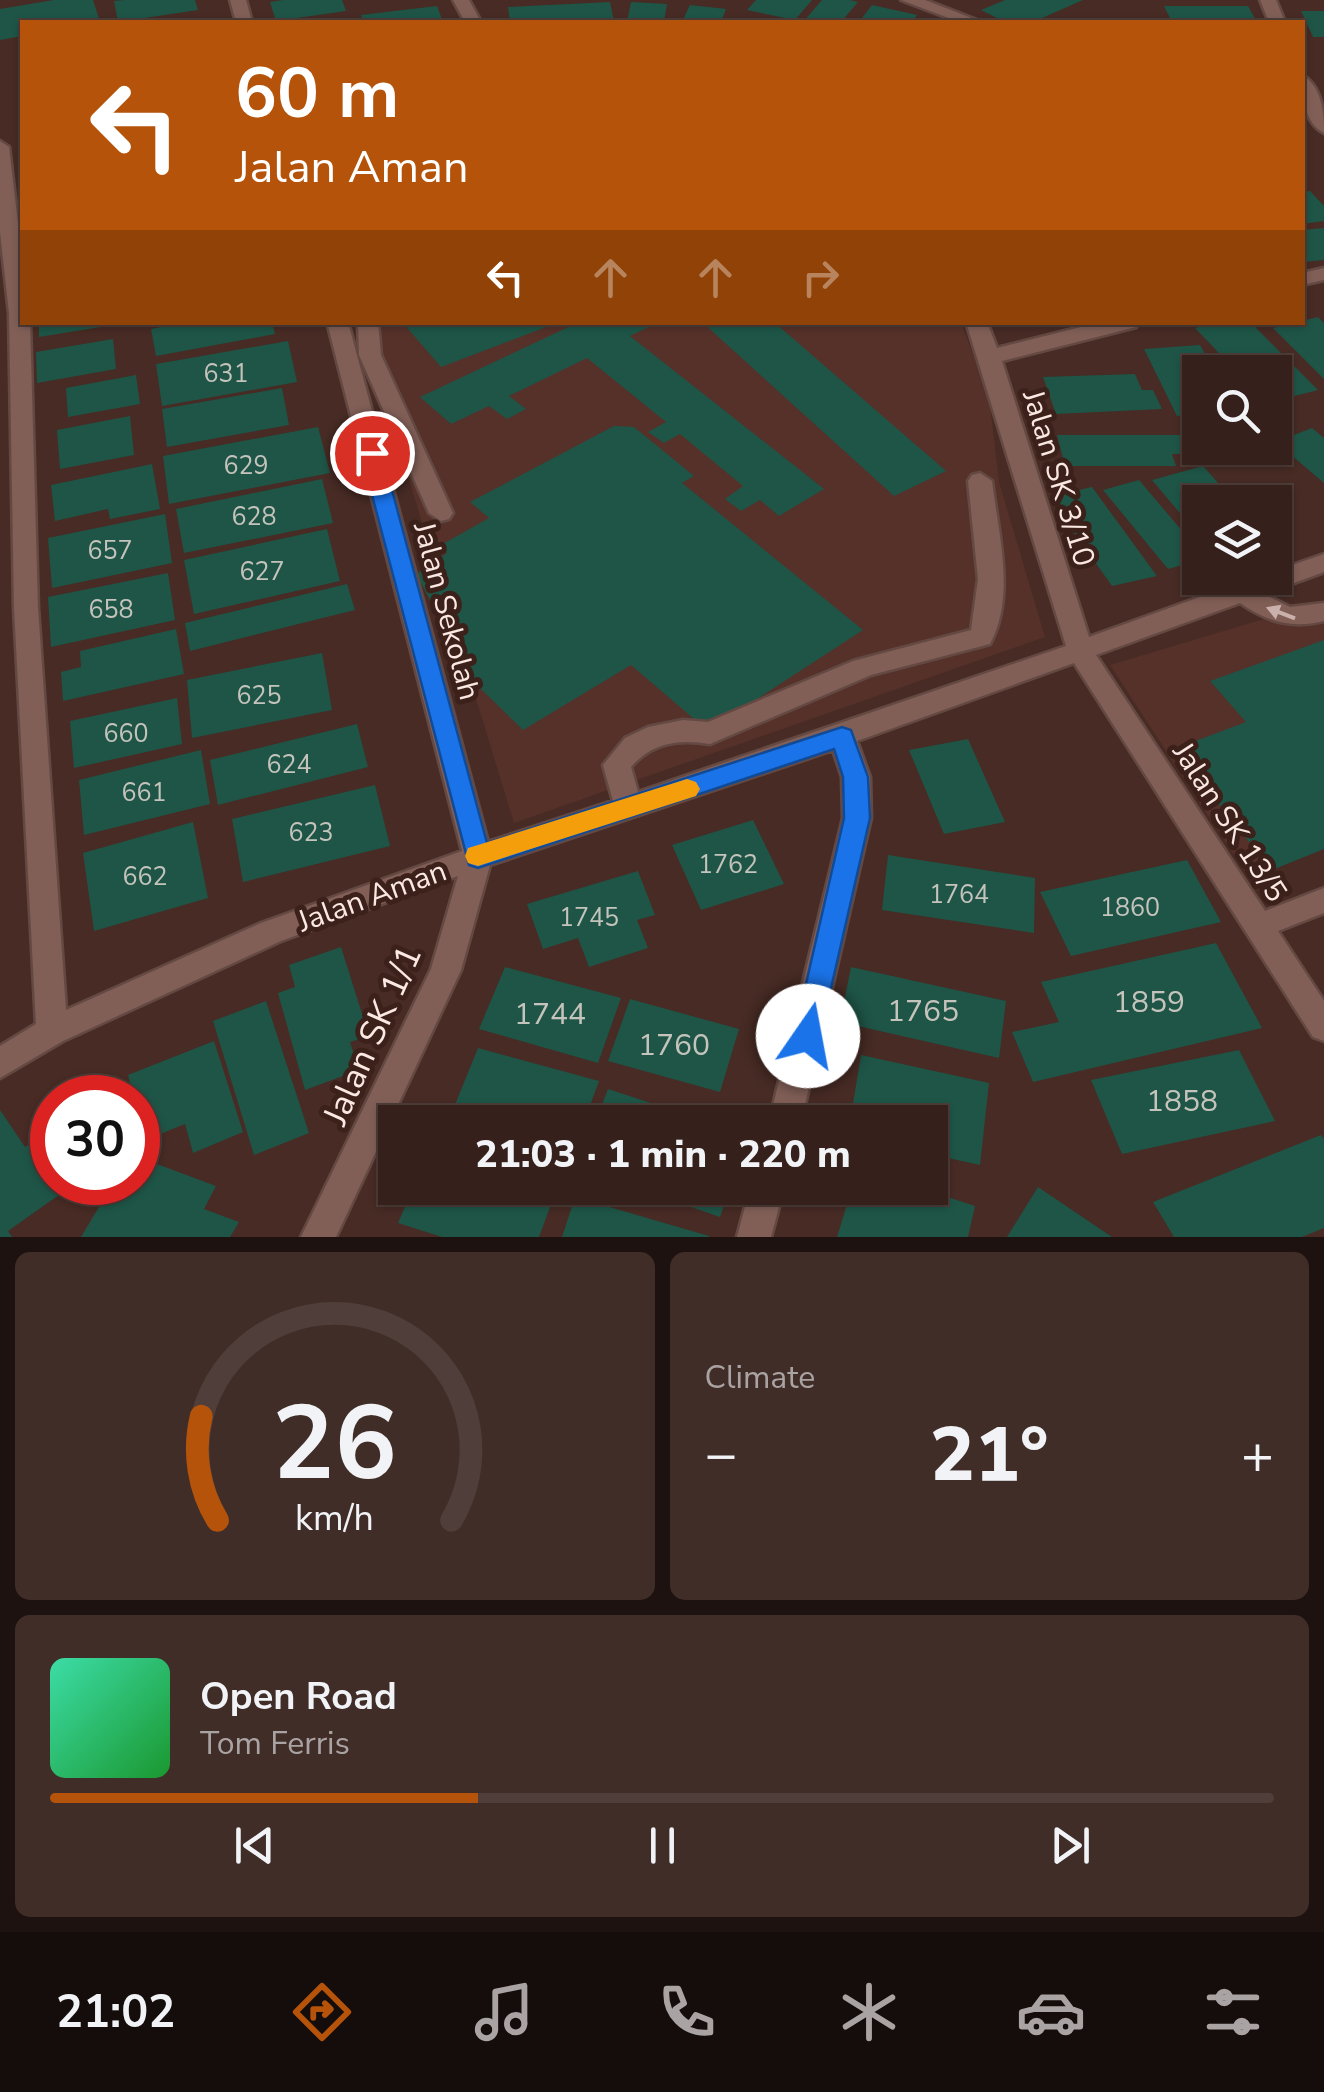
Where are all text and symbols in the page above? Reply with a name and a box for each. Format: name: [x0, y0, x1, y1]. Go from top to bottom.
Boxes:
text: 60 m: [235, 46, 399, 142]
icon: left: [70, 60, 200, 190]
text: Jalan Aman: [235, 137, 468, 198]
icon: left: [478, 250, 533, 305]
icon: ahead: [583, 250, 638, 305]
icon: ahead: [688, 250, 743, 305]
icon: right: [793, 250, 848, 305]
map controls: [1182, 355, 1292, 595]
button: search: [1182, 355, 1292, 465]
house number: 631: [203, 357, 249, 391]
street label: Jalan SK 3/10: [1012, 384, 1105, 571]
pin: [330, 411, 415, 496]
icon: arrive: [345, 426, 400, 481]
house number: 629: [223, 449, 269, 483]
button: layers: [1182, 485, 1292, 595]
house number: 628: [231, 500, 277, 534]
street label: Jalan Sekolah: [403, 517, 490, 705]
house number: 657: [87, 534, 133, 568]
house number: 627: [239, 555, 285, 589]
house number: 658: [88, 593, 134, 627]
one-way arrow: [1266, 605, 1296, 621]
house number: 625: [236, 679, 282, 713]
house number: 660: [103, 717, 149, 751]
street label: Jalan SK 13/5: [1162, 734, 1296, 910]
house number: 624: [266, 748, 312, 782]
house number: 661: [121, 776, 167, 810]
house number: 623: [288, 816, 334, 850]
house number: 1762: [698, 848, 758, 882]
street label: Jalan Aman: [291, 851, 452, 943]
house number: 662: [122, 860, 168, 894]
house number: 1764: [929, 878, 989, 912]
house number: 1860: [1100, 891, 1160, 925]
house number: 1745: [559, 901, 619, 935]
street label: Jalan SK 1/1: [312, 938, 433, 1133]
house number: 1859: [1113, 982, 1185, 1023]
position arrow: [756, 984, 860, 1088]
house number: 1765: [887, 991, 959, 1032]
house number: 1744: [514, 994, 586, 1035]
house number: 1760: [638, 1025, 710, 1066]
speed limit sign: 30: [30, 1075, 160, 1205]
house number: 1858: [1146, 1081, 1218, 1122]
text: 21:03 · 1 min · 220 m: [475, 1129, 851, 1180]
text: Climate: [705, 1356, 815, 1399]
text: 26: [272, 1373, 397, 1515]
text: 21°: [930, 1404, 1049, 1506]
text: −: [705, 1417, 738, 1492]
text: +: [1241, 1417, 1274, 1492]
text: km/h: [295, 1494, 374, 1543]
text: Open Road: [200, 1671, 397, 1722]
text: Tom Ferris: [200, 1722, 350, 1765]
icon: previous: [227, 1818, 282, 1873]
icon: pause: [635, 1818, 690, 1873]
icon: next: [1043, 1818, 1098, 1873]
icon: directions: [287, 1977, 357, 2047]
icon: music: [469, 1977, 539, 2047]
icon: phone: [652, 1977, 722, 2047]
icon: climate: [834, 1977, 904, 2047]
icon: car: [1016, 1977, 1086, 2047]
icon: filters: [1198, 1977, 1268, 2047]
text: 21:02: [56, 1982, 175, 2043]

